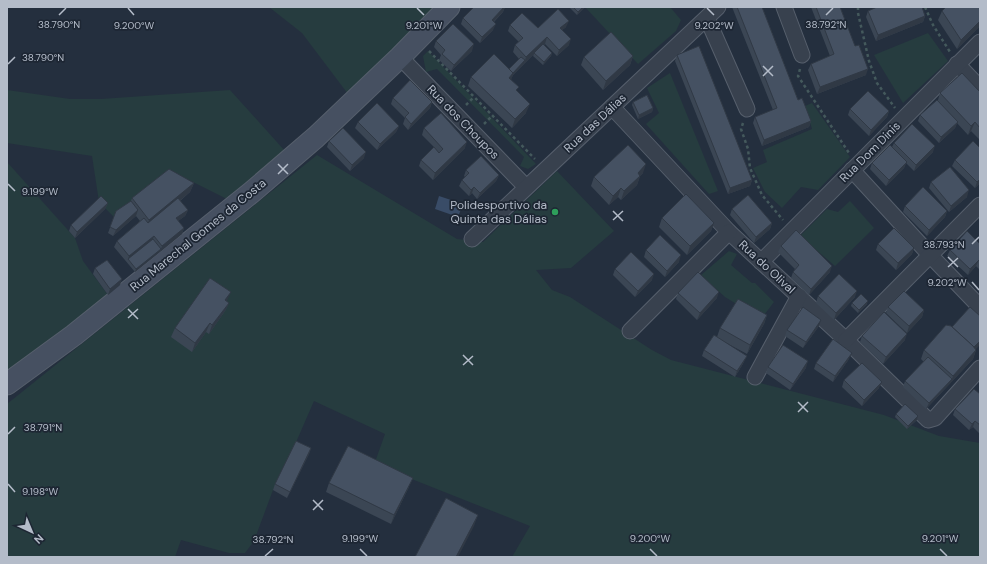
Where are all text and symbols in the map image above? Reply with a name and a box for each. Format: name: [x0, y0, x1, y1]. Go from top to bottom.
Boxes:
text: 38.790°N: [38, 18, 80, 31]
text: 38.792°N: [806, 18, 847, 31]
text: 9.200°W: [114, 19, 155, 32]
text: 9.201°W: [406, 19, 443, 32]
text: 9.202°W: [694, 19, 734, 32]
text: 38.790°N: [22, 51, 64, 64]
street label: Rua dos Choupos: [423, 81, 503, 163]
street label: Rua das Dálias: [560, 90, 630, 156]
street label: Rua Dom Dinis: [836, 118, 904, 186]
street label: Rua Marechal Gomes da Costa: [127, 175, 269, 295]
text: 9.199°W: [22, 185, 59, 198]
place label: Polidesportivo da Quinta das Dálias: [450, 197, 547, 227]
marker: Polidesportivo da Quinta das Dálias: [550, 207, 560, 217]
street label: Rua do Olival: [735, 237, 799, 297]
text: 38.793°N: [923, 238, 965, 251]
text: 9.202°W: [927, 276, 967, 289]
text: 38.791°N: [24, 421, 62, 434]
text: 9.198°W: [22, 485, 58, 498]
north arrow: [12, 512, 52, 552]
text: N: [31, 531, 47, 547]
text: 9.199°W: [342, 532, 379, 545]
text: 9.200°W: [630, 532, 671, 545]
text: 9.201°W: [922, 532, 959, 545]
text: 38.792°N: [253, 533, 294, 546]

